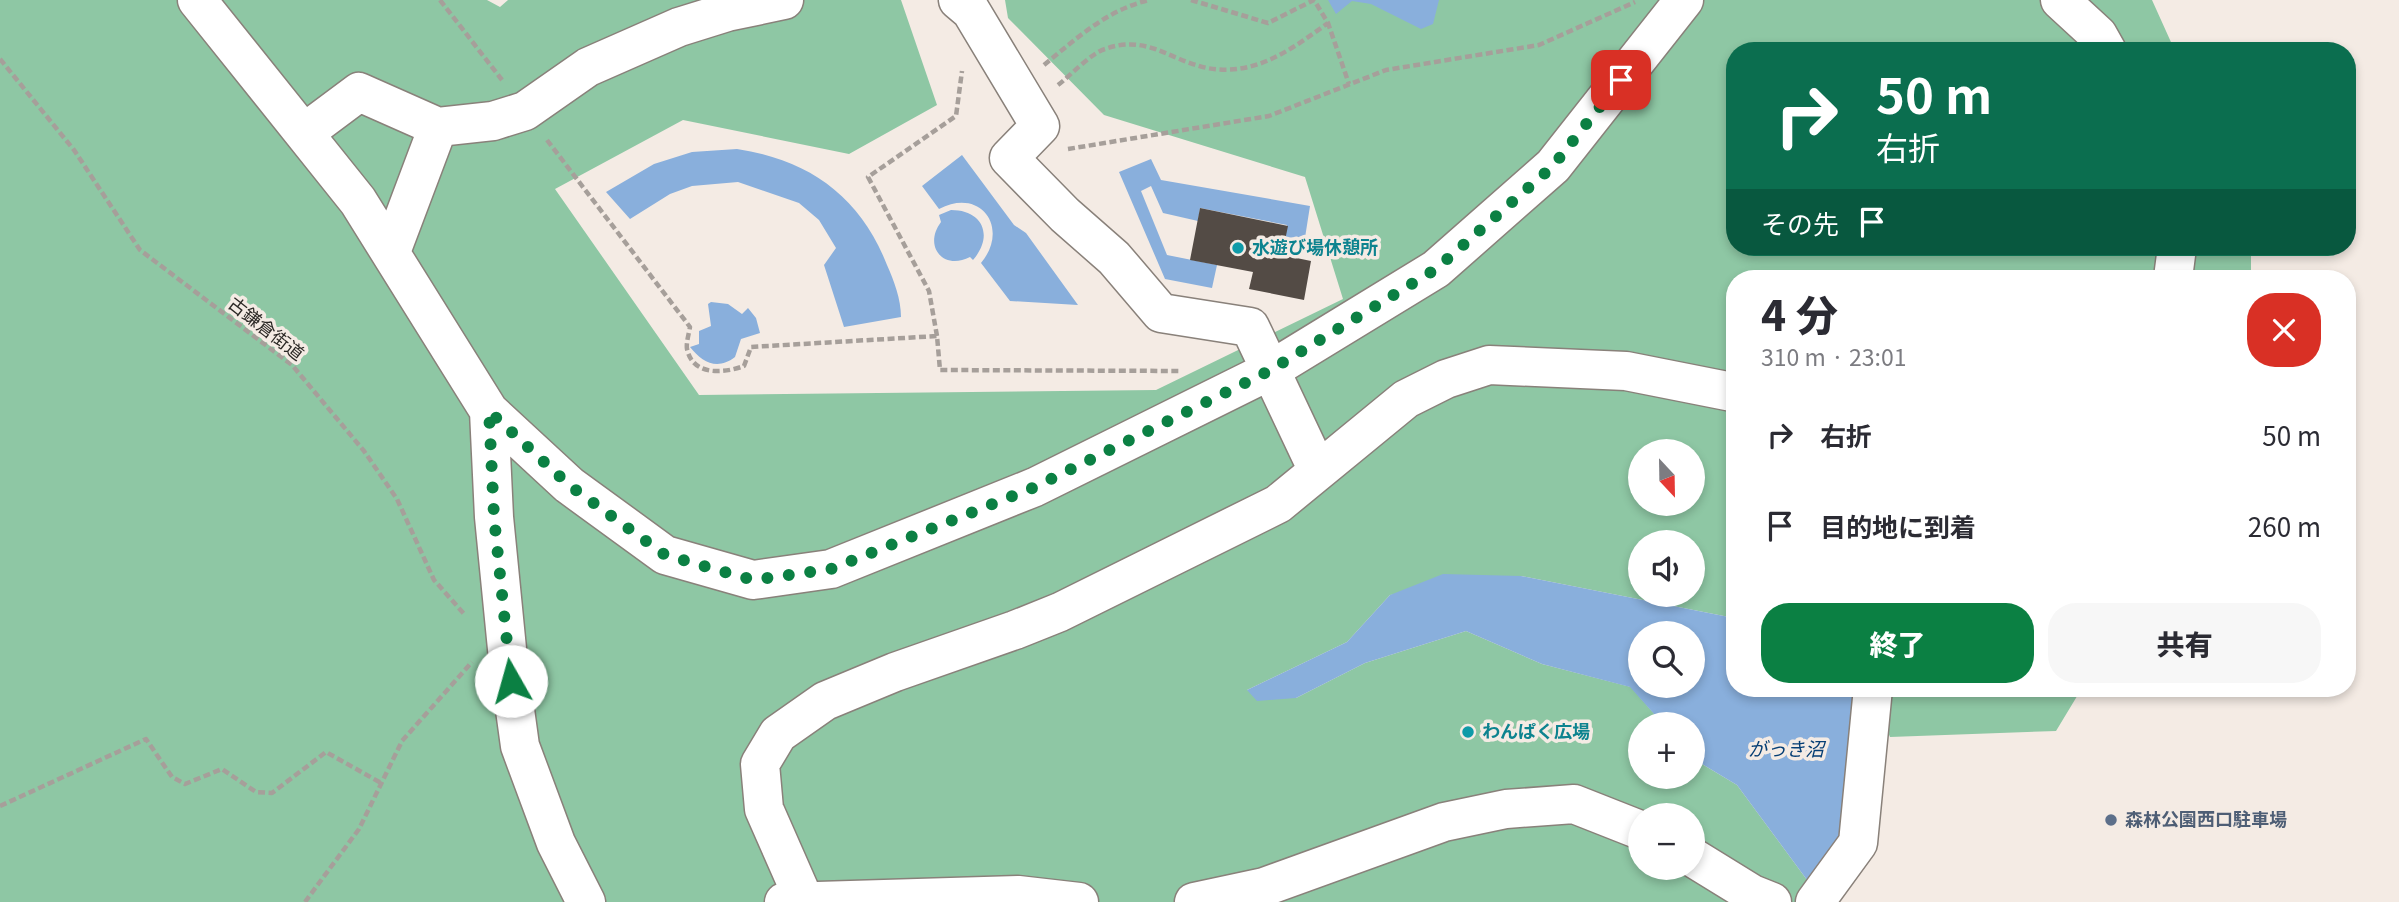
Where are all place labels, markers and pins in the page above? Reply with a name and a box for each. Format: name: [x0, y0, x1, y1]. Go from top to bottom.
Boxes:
pin: [1591, 50, 1651, 110]
place label: 水遊び場休憩所: [1252, 233, 1378, 259]
marker: 水遊び場休憩所: [1230, 240, 1246, 256]
place label: わんぱく広場: [1482, 717, 1590, 743]
marker: わんぱく広場: [1460, 724, 1476, 740]
place label: 森林公園西口駐車場: [2125, 805, 2287, 831]
marker: 森林公園西口駐車場: [2103, 812, 2119, 828]

